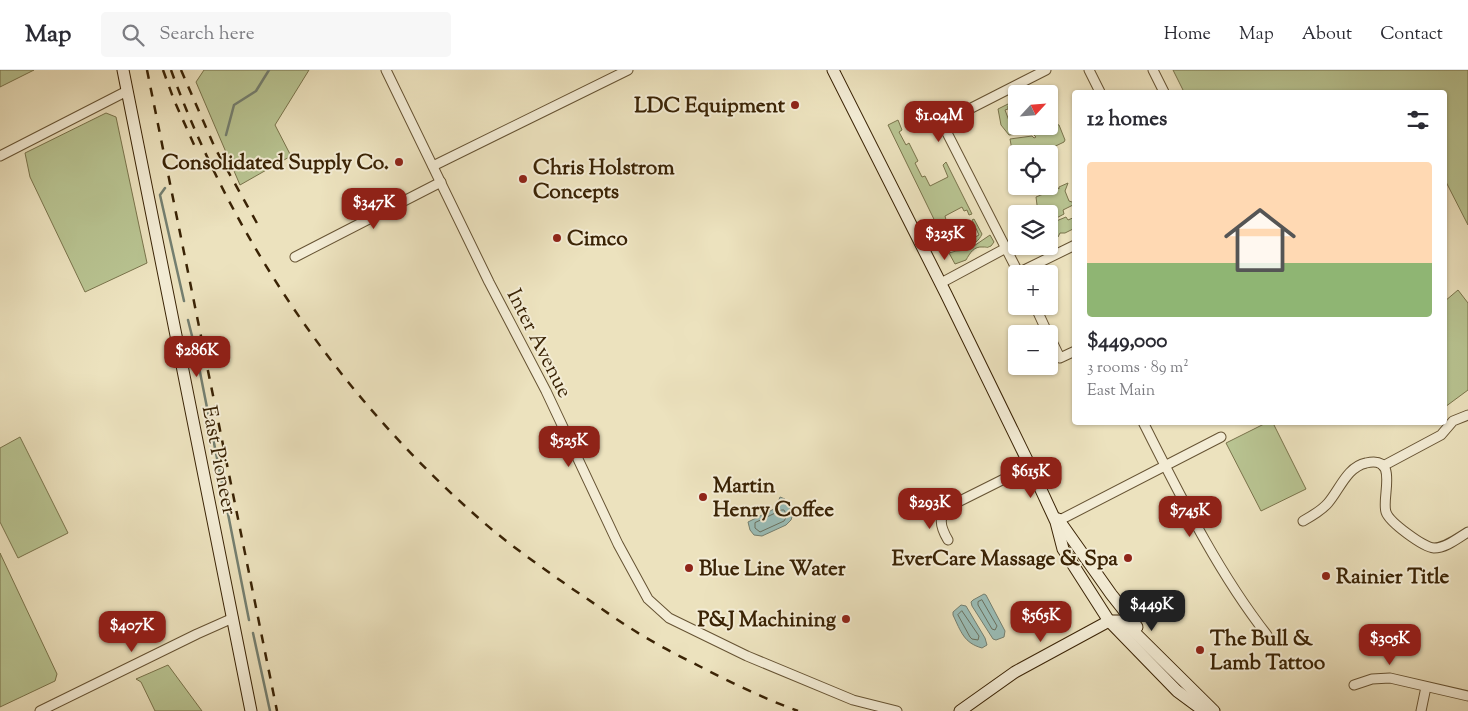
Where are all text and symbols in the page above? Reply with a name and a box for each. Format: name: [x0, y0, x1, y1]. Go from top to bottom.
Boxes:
search box: [101, 12, 451, 57]
text: Map: [25, 18, 71, 52]
icon: search: [119, 21, 147, 49]
text: Search here: [159, 21, 255, 48]
text: Home: [1164, 22, 1211, 48]
text: Map: [1239, 22, 1274, 48]
text: About: [1302, 22, 1352, 48]
text: Contact: [1380, 22, 1443, 48]
north arrow: [1008, 85, 1058, 135]
map controls: [1008, 85, 1058, 375]
place label: LDC Equipment: [634, 92, 786, 122]
marker: LDC Equipment: [789, 99, 801, 111]
pin: $1.04M: [898, 100, 980, 143]
text: $1.04M: [915, 105, 963, 128]
text: 12 homes: [1087, 105, 1167, 135]
icon: filters: [1404, 106, 1432, 134]
button: locate: [1008, 145, 1058, 195]
place label: Consolidated Supply Co.: [162, 149, 389, 179]
place label: Chris Holstrom Concepts: [533, 154, 675, 208]
marker: Consolidated Supply Co.: [393, 156, 405, 168]
marker: Chris Holstrom Concepts: [517, 173, 529, 185]
pin: $347K: [339, 188, 409, 230]
text: $347K: [353, 192, 395, 215]
icon: home: [1215, 195, 1305, 285]
button: layers: [1008, 205, 1058, 255]
pin: $325K: [910, 218, 980, 261]
text: $325K: [925, 223, 965, 246]
place label: Cimco: [567, 225, 628, 255]
marker: Cimco: [551, 232, 563, 244]
button: +: [1008, 265, 1058, 315]
street label: Inter Avenue: [498, 284, 578, 404]
button: −: [1008, 325, 1058, 375]
text: $449,000: [1087, 327, 1167, 357]
pin: $286K: [162, 336, 232, 378]
text: $286K: [175, 340, 219, 363]
text: 3 rooms · 89 m²: [1087, 357, 1189, 380]
text: East Main: [1087, 380, 1155, 403]
street label: East Pioneer: [193, 403, 243, 518]
pin: $525K: [534, 426, 604, 468]
text: $525K: [550, 430, 588, 453]
pin: $615K: [996, 456, 1066, 499]
text: $615K: [1012, 461, 1050, 484]
place label: Martin Henry Coffee: [713, 472, 834, 526]
pin: $293K: [895, 488, 965, 530]
marker: Martin Henry Coffee: [697, 491, 709, 503]
text: $293K: [909, 492, 951, 515]
pin: $745K: [1155, 496, 1225, 538]
text: $745K: [1170, 500, 1210, 523]
place label: EverCare Massage & Spa: [892, 545, 1118, 575]
marker: EverCare Massage & Spa: [1122, 552, 1134, 564]
place label: Blue Line Water: [699, 555, 846, 585]
marker: Blue Line Water: [683, 562, 695, 574]
place label: Rainier Title: [1336, 563, 1450, 593]
marker: Rainier Title: [1320, 570, 1332, 582]
pin: $449K: [1117, 590, 1187, 632]
text: $449K: [1130, 594, 1174, 617]
pin: $565K: [1006, 600, 1076, 643]
text: $565K: [1021, 605, 1061, 628]
place label: P&J Machining: [697, 606, 837, 636]
pin: $407K: [97, 610, 167, 653]
marker: P&J Machining: [840, 613, 852, 625]
text: $407K: [110, 615, 154, 638]
pin: $305K: [1355, 624, 1425, 666]
place label: The Bull & Lamb Tattoo: [1210, 625, 1326, 679]
text: $305K: [1370, 628, 1410, 651]
marker: The Bull & Lamb Tattoo: [1194, 644, 1206, 656]

